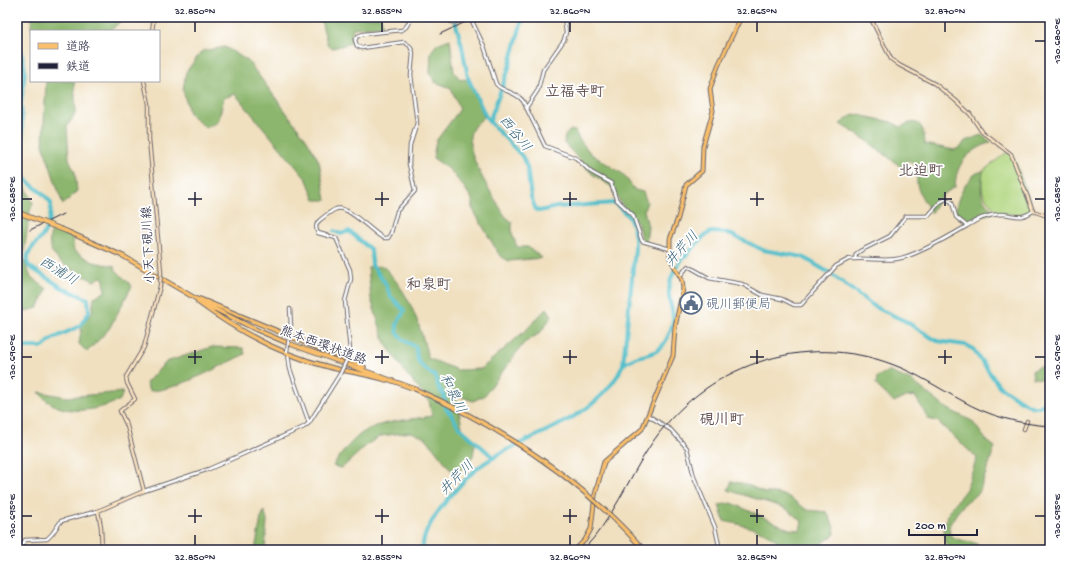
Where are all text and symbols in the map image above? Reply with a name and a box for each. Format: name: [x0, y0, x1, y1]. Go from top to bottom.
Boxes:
text: 32.850°N: [174, 6, 216, 18]
text: 32.855°N: [361, 6, 403, 18]
text: 32.860°N: [549, 6, 591, 18]
text: 32.865°N: [736, 6, 778, 18]
text: 32.870°N: [924, 6, 966, 18]
text: 130.680°E: [1052, 18, 1064, 65]
legend: [30, 30, 160, 82]
text: 道路: [66, 40, 90, 55]
text: 鉄道: [66, 60, 90, 75]
district label: 立福寺町: [545, 83, 605, 102]
water label: 西谷川: [494, 113, 534, 156]
district label: 北迫町: [898, 162, 944, 181]
text: 130.685°E: [7, 176, 19, 222]
text: 130.685°E: [1052, 176, 1064, 222]
street label: 小天下硯川線: [140, 205, 159, 284]
water label: 井芹川: [662, 228, 703, 271]
water label: 西浦川: [35, 253, 81, 290]
district label: 和泉町: [406, 276, 452, 295]
public building icon: 硯川郵便局: [678, 290, 704, 316]
place label: 硯川郵便局: [706, 297, 771, 313]
street label: 熊本西環状道路: [278, 323, 369, 369]
text: 130.690°E: [7, 334, 19, 380]
text: 130.690°E: [1052, 334, 1064, 380]
water label: 和泉川: [435, 371, 469, 417]
district label: 硯川町: [699, 411, 745, 430]
water label: 井芹川: [436, 457, 479, 500]
text: 130.695°E: [7, 493, 19, 539]
text: 130.695°E: [1052, 493, 1064, 539]
scale bar: [909, 511, 977, 537]
text: 200 m: [915, 520, 946, 534]
text: 32.850°N: [174, 552, 216, 564]
text: 32.855°N: [361, 552, 403, 564]
text: 32.860°N: [549, 552, 591, 564]
text: 32.865°N: [736, 552, 778, 564]
text: 32.870°N: [924, 552, 966, 564]

